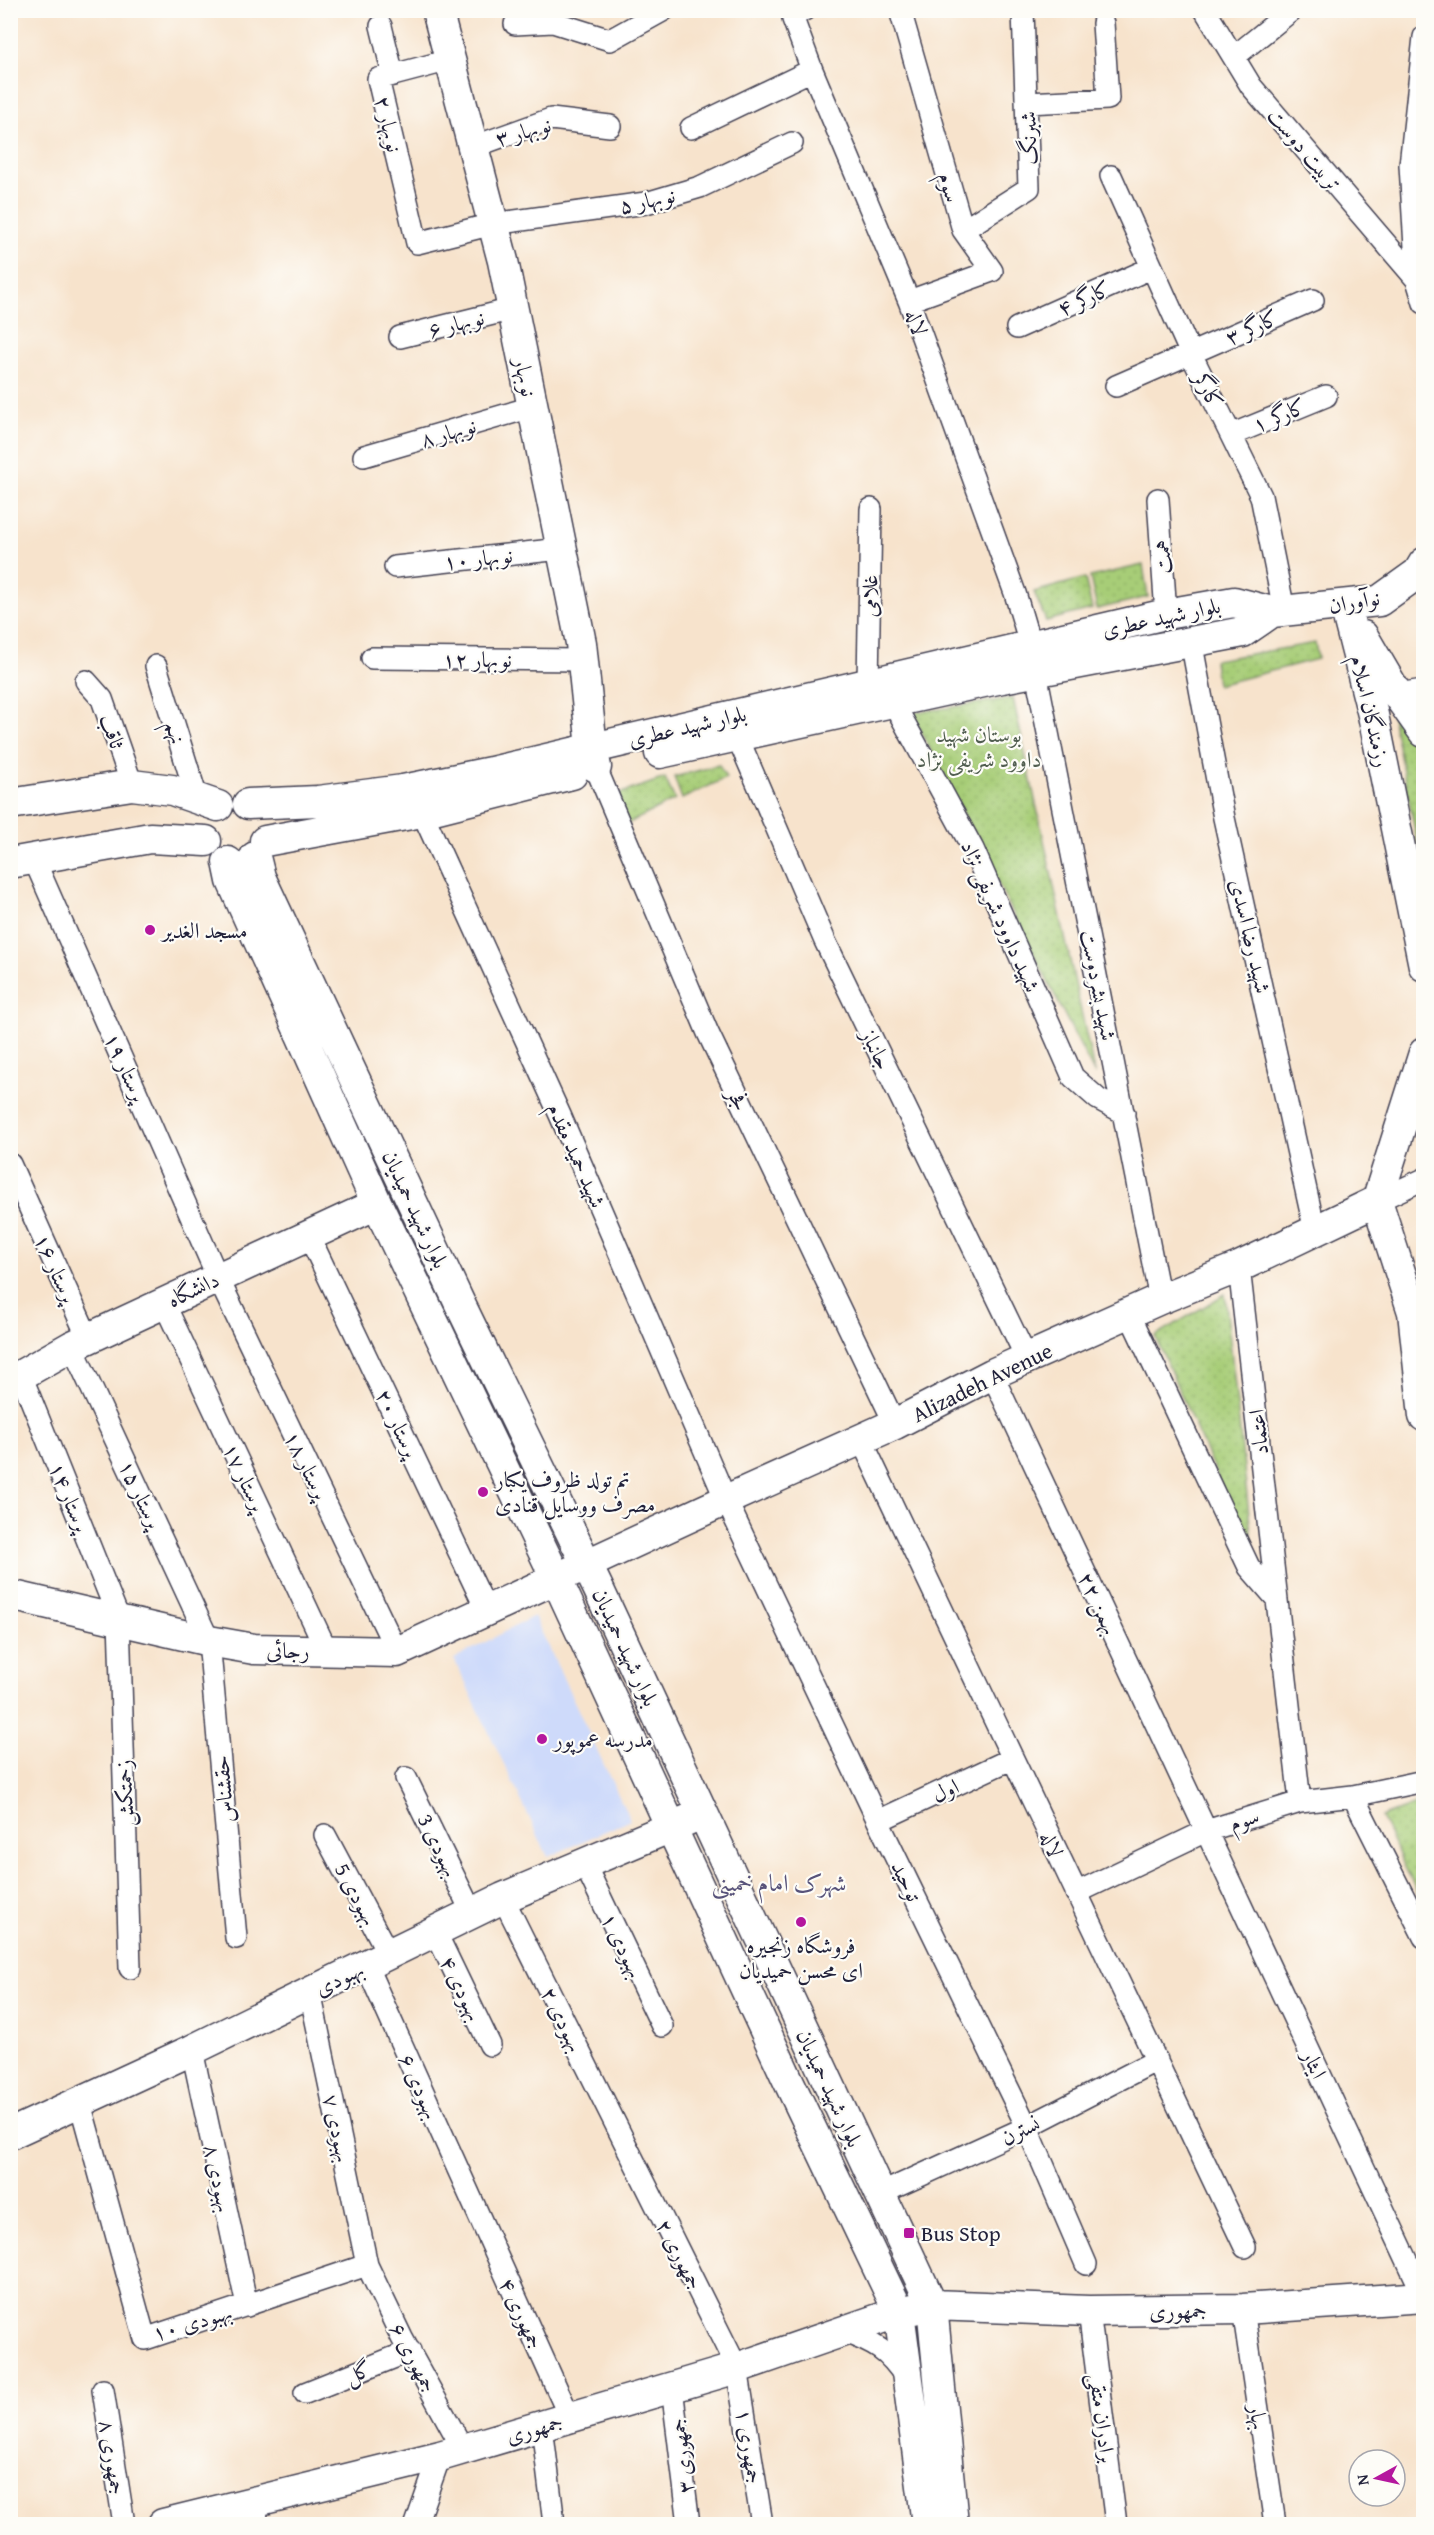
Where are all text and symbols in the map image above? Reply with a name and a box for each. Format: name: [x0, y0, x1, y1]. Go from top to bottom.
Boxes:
street label: نوبهار ۲: [367, 93, 411, 155]
street label: تربیت دوست: [1260, 100, 1350, 198]
street label: نوبهار ۳: [491, 108, 555, 154]
street label: شبرنگ: [1012, 111, 1044, 165]
street label: سوم: [927, 168, 970, 207]
street label: نوبهار ۵: [616, 178, 678, 222]
street label: کارگر ۴: [1052, 272, 1116, 324]
street label: نوبهار ۶: [425, 301, 487, 345]
street label: کارگر ۳: [1220, 301, 1284, 353]
street label: لاله: [897, 304, 937, 340]
street label: نوبهار: [506, 353, 546, 399]
street label: کارگر: [1185, 364, 1232, 414]
street label: کارگر ۱: [1247, 390, 1311, 440]
street label: نوبهار ۸: [416, 409, 480, 455]
street label: نوبهار ۱۰: [442, 538, 514, 578]
street label: همت: [1145, 539, 1179, 575]
street label: غلامی: [853, 574, 885, 618]
street label: نوآوران: [1326, 581, 1382, 621]
street label: بلوار شهید عطری: [1099, 589, 1223, 645]
street label: نوبهار ۱۲: [442, 643, 512, 675]
street label: رزمندگان اسلام: [1339, 652, 1399, 771]
street label: بلوار شهید عطری: [625, 697, 749, 755]
street label: ثاقب: [92, 709, 134, 754]
street label: نهم: [153, 716, 195, 749]
park label: بوستان شهید داوود شریفی نژاد: [917, 718, 1041, 776]
street label: شهید داوود شریفی نژاد: [952, 835, 1049, 997]
street label: شهید رضا اسدی: [1222, 876, 1280, 996]
place label: مسجد الغدیر: [160, 914, 248, 946]
marker: مسجد الغدیر: [143, 923, 157, 937]
street label: شهید بشردوست: [1073, 927, 1125, 1043]
street label: جانباز: [853, 1021, 901, 1075]
street label: پرستار ۱۹: [97, 1027, 156, 1109]
street label: فجر: [719, 1080, 758, 1116]
street label: شهید حمید مقدم: [536, 1097, 614, 1214]
street label: بلوار شهید حمیدیان: [375, 1145, 457, 1273]
street label: پرستار ۱۶: [27, 1228, 86, 1310]
street label: دانشگاه: [162, 1263, 224, 1315]
street label: Alizadeh Avenue: [906, 1334, 1058, 1430]
street label: پرستار ۲۰: [368, 1383, 429, 1465]
street label: اعتماد: [1240, 1408, 1276, 1456]
street label: پرستار ۱۸: [277, 1425, 338, 1507]
street label: پرستار ۱۷: [215, 1437, 276, 1519]
street label: پرستار ۱۵: [111, 1454, 172, 1536]
street label: پرستار ۱۴: [42, 1457, 99, 1539]
place label: تم تولد ظروف یکبار مصرف ووسایل قنادی: [493, 1463, 655, 1520]
marker: تم تولد ظروف یکبار مصرف ووسایل قنادی: [476, 1485, 490, 1499]
street label: ۲۲ بهمن: [1071, 1566, 1127, 1640]
street label: بلوار شهید حمیدیان: [585, 1583, 667, 1711]
street label: رجائی: [266, 1634, 310, 1666]
place label: مدرسه عموپور: [552, 1723, 653, 1756]
marker: مدرسه عموپور: [535, 1732, 549, 1746]
street label: حقشناس: [204, 1754, 242, 1824]
street label: زحمتکش: [107, 1759, 141, 1827]
street label: اول: [926, 1770, 964, 1810]
street label: سوم: [1225, 1799, 1264, 1843]
street label: بهبودی 3: [410, 1808, 468, 1882]
street label: لاله: [1032, 1825, 1072, 1863]
street label: توحید: [883, 1855, 931, 1908]
street label: بهبودی 5: [327, 1857, 387, 1931]
district label: شهرک امام خمینی: [711, 1865, 847, 1904]
street label: بهبودی ۱: [593, 1907, 653, 1983]
marker: فروشگاه زنجیره ای محسن حمیدیان: [794, 1915, 808, 1929]
place label: فروشگاه زنجیره ای محسن حمیدیان: [739, 1929, 863, 1986]
street label: بهبودی ۴: [432, 1950, 492, 2026]
street label: بهبودی: [309, 1952, 369, 2004]
street label: بهبودی ۲: [533, 1981, 593, 2057]
street label: بلوار شهید حمیدیان: [789, 2024, 871, 2152]
street label: ایثار: [1294, 2042, 1336, 2084]
street label: بهبودی ۶: [391, 2048, 449, 2124]
street label: بهبودی ۷: [315, 2091, 361, 2165]
street label: نسترن: [995, 2107, 1045, 2153]
street label: بهبودی ۸: [196, 2141, 242, 2215]
street label: جمهوری ۲: [649, 2213, 711, 2295]
place label: Bus Stop: [921, 2217, 1001, 2249]
marker: Bus Stop: [902, 2226, 916, 2240]
street label: جمهوری ۴: [492, 2272, 552, 2354]
street label: جمهوری: [1149, 2293, 1207, 2327]
street label: بهبودی ۱۰: [148, 2295, 236, 2349]
street label: جمهوری ۶: [382, 2316, 446, 2398]
street label: گل: [340, 2352, 376, 2392]
street label: برادران متقی: [1081, 2371, 1124, 2465]
street label: بهار: [1241, 2400, 1277, 2432]
street label: جمهوری: [502, 2405, 566, 2451]
street label: جمهوری ۱: [728, 2406, 772, 2486]
street label: جمهوری ۸: [91, 2417, 135, 2497]
street label: جمهوری ۳: [661, 2417, 701, 2495]
north arrow: [1347, 2448, 1407, 2508]
text: N: [1349, 2473, 1375, 2487]

